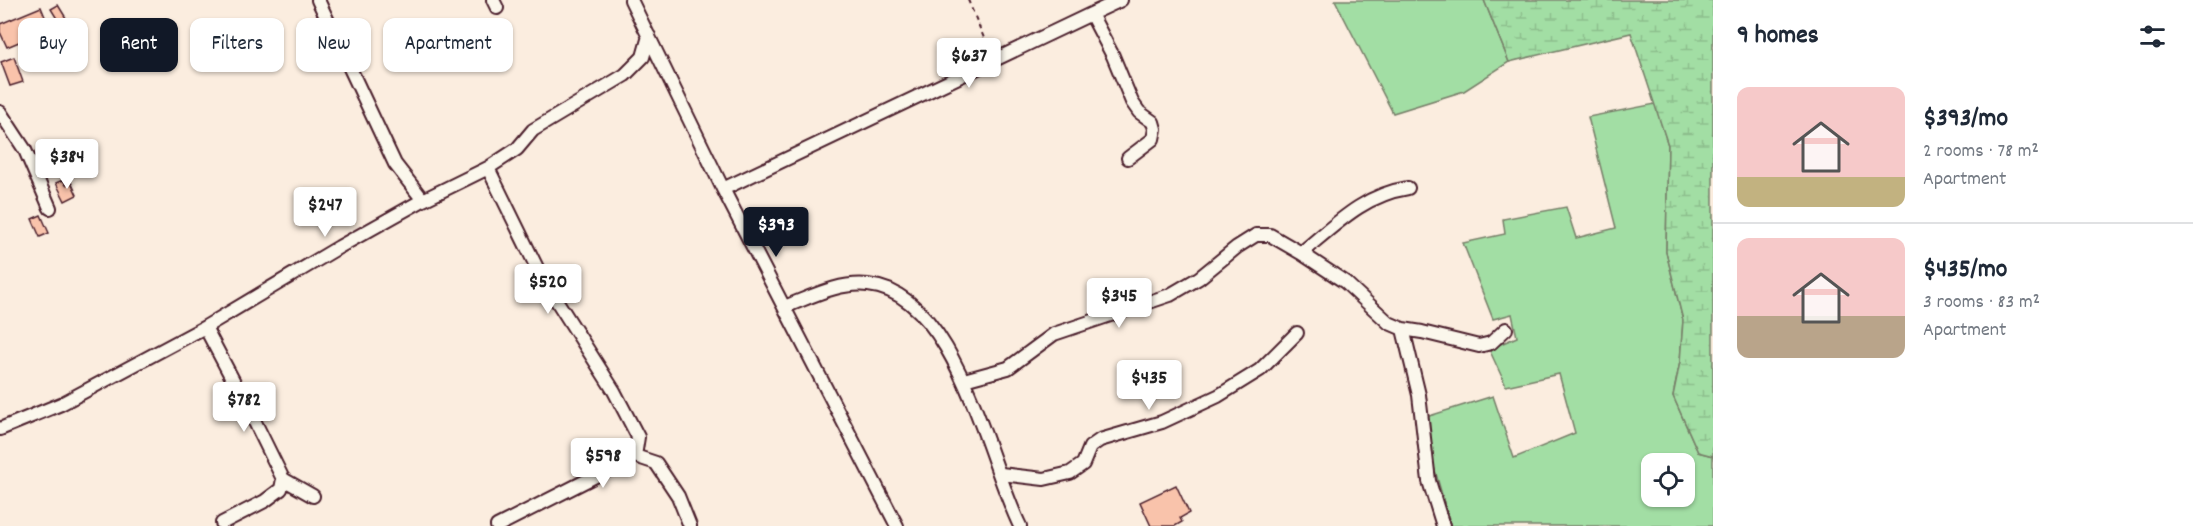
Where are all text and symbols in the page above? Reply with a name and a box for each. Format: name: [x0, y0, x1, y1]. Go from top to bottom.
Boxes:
chip: Buy: [18, 18, 88, 72]
chip: Rent: [100, 18, 178, 72]
chip: Filters: [190, 18, 284, 72]
chip: New: [296, 18, 371, 72]
chip: Apartment: [383, 18, 513, 72]
text: 9 homes: [1737, 18, 1819, 55]
icon: filters: [2136, 20, 2169, 53]
pin: $637: [933, 38, 1005, 89]
text: $637: [951, 43, 987, 71]
text: $393/mo: [1923, 101, 2008, 138]
icon: home: [1785, 111, 1857, 183]
text: 2 rooms · 78 m²: [1923, 138, 2039, 166]
pin: $384: [31, 139, 103, 190]
text: $384: [49, 144, 85, 172]
text: Apartment: [1923, 166, 2006, 194]
pin: $247: [289, 187, 361, 238]
text: $247: [308, 192, 342, 220]
pin: $393: [740, 207, 812, 258]
text: $393: [757, 212, 795, 240]
text: $435/mo: [1923, 252, 2007, 289]
icon: home: [1785, 262, 1857, 334]
pin: $520: [512, 264, 584, 315]
text: $520: [528, 269, 568, 297]
pin: $345: [1083, 278, 1155, 329]
text: $345: [1101, 283, 1137, 311]
text: 3 rooms · 83 m²: [1923, 289, 2040, 317]
text: Apartment: [1923, 317, 2006, 345]
pin: $435: [1113, 360, 1185, 411]
text: $435: [1131, 365, 1167, 393]
pin: $782: [208, 382, 280, 433]
text: $782: [227, 387, 261, 415]
pin: $598: [567, 438, 639, 489]
text: $598: [585, 443, 621, 471]
map controls: [1641, 453, 1695, 507]
button: locate: [1641, 453, 1695, 507]

